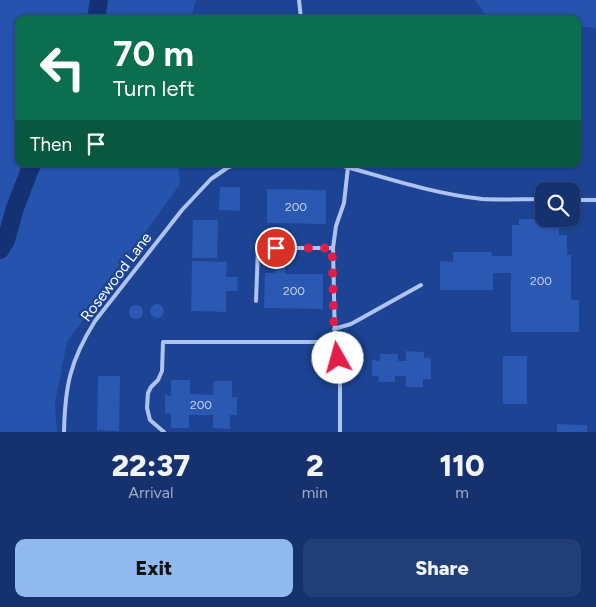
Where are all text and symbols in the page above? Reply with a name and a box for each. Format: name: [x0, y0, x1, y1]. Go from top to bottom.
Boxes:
text: 70 m: [113, 33, 194, 75]
icon: left: [30, 35, 95, 100]
text: Turn left: [113, 75, 195, 102]
icon: arrive: [82, 130, 110, 158]
text: Then: [30, 133, 72, 156]
map controls: [535, 182, 580, 227]
button: search: [535, 182, 580, 227]
house number: 200: [285, 200, 307, 214]
pin: [255, 227, 297, 269]
street label: Rosewood Lane: [77, 229, 155, 325]
icon: arrive: [262, 234, 290, 262]
house number: 200: [530, 274, 552, 288]
house number: 200: [283, 284, 305, 298]
position arrow: [311, 331, 363, 383]
house number: 200: [190, 398, 212, 412]
text: 22:37: [111, 447, 190, 484]
text: 2: [306, 447, 324, 484]
text: 110: [439, 447, 485, 484]
text: Arrival: [128, 483, 173, 502]
text: min: [302, 483, 328, 502]
text: m: [455, 483, 469, 502]
button: Exit: [15, 539, 293, 597]
button: Share: [303, 539, 581, 597]

